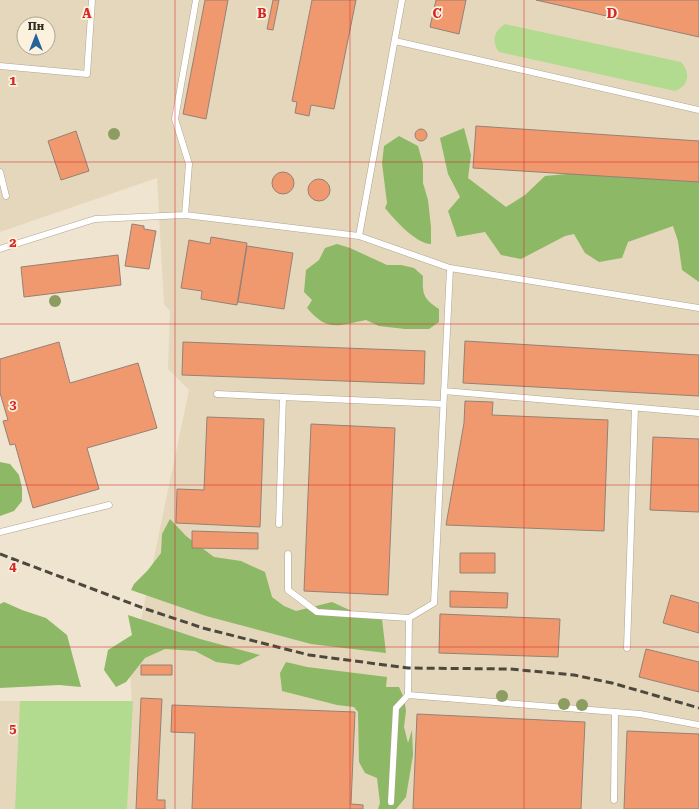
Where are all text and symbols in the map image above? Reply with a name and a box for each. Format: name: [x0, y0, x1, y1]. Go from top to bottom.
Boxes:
text: A: [82, 6, 92, 21]
text: B: [257, 6, 267, 21]
text: C: [432, 6, 442, 21]
text: D: [607, 6, 617, 21]
north arrow: [16, 16, 56, 56]
text: Пн: [28, 20, 45, 33]
text: 1: [9, 73, 17, 88]
text: 2: [9, 235, 17, 250]
text: 3: [9, 397, 17, 412]
text: 4: [9, 559, 17, 574]
text: 5: [9, 721, 17, 736]

